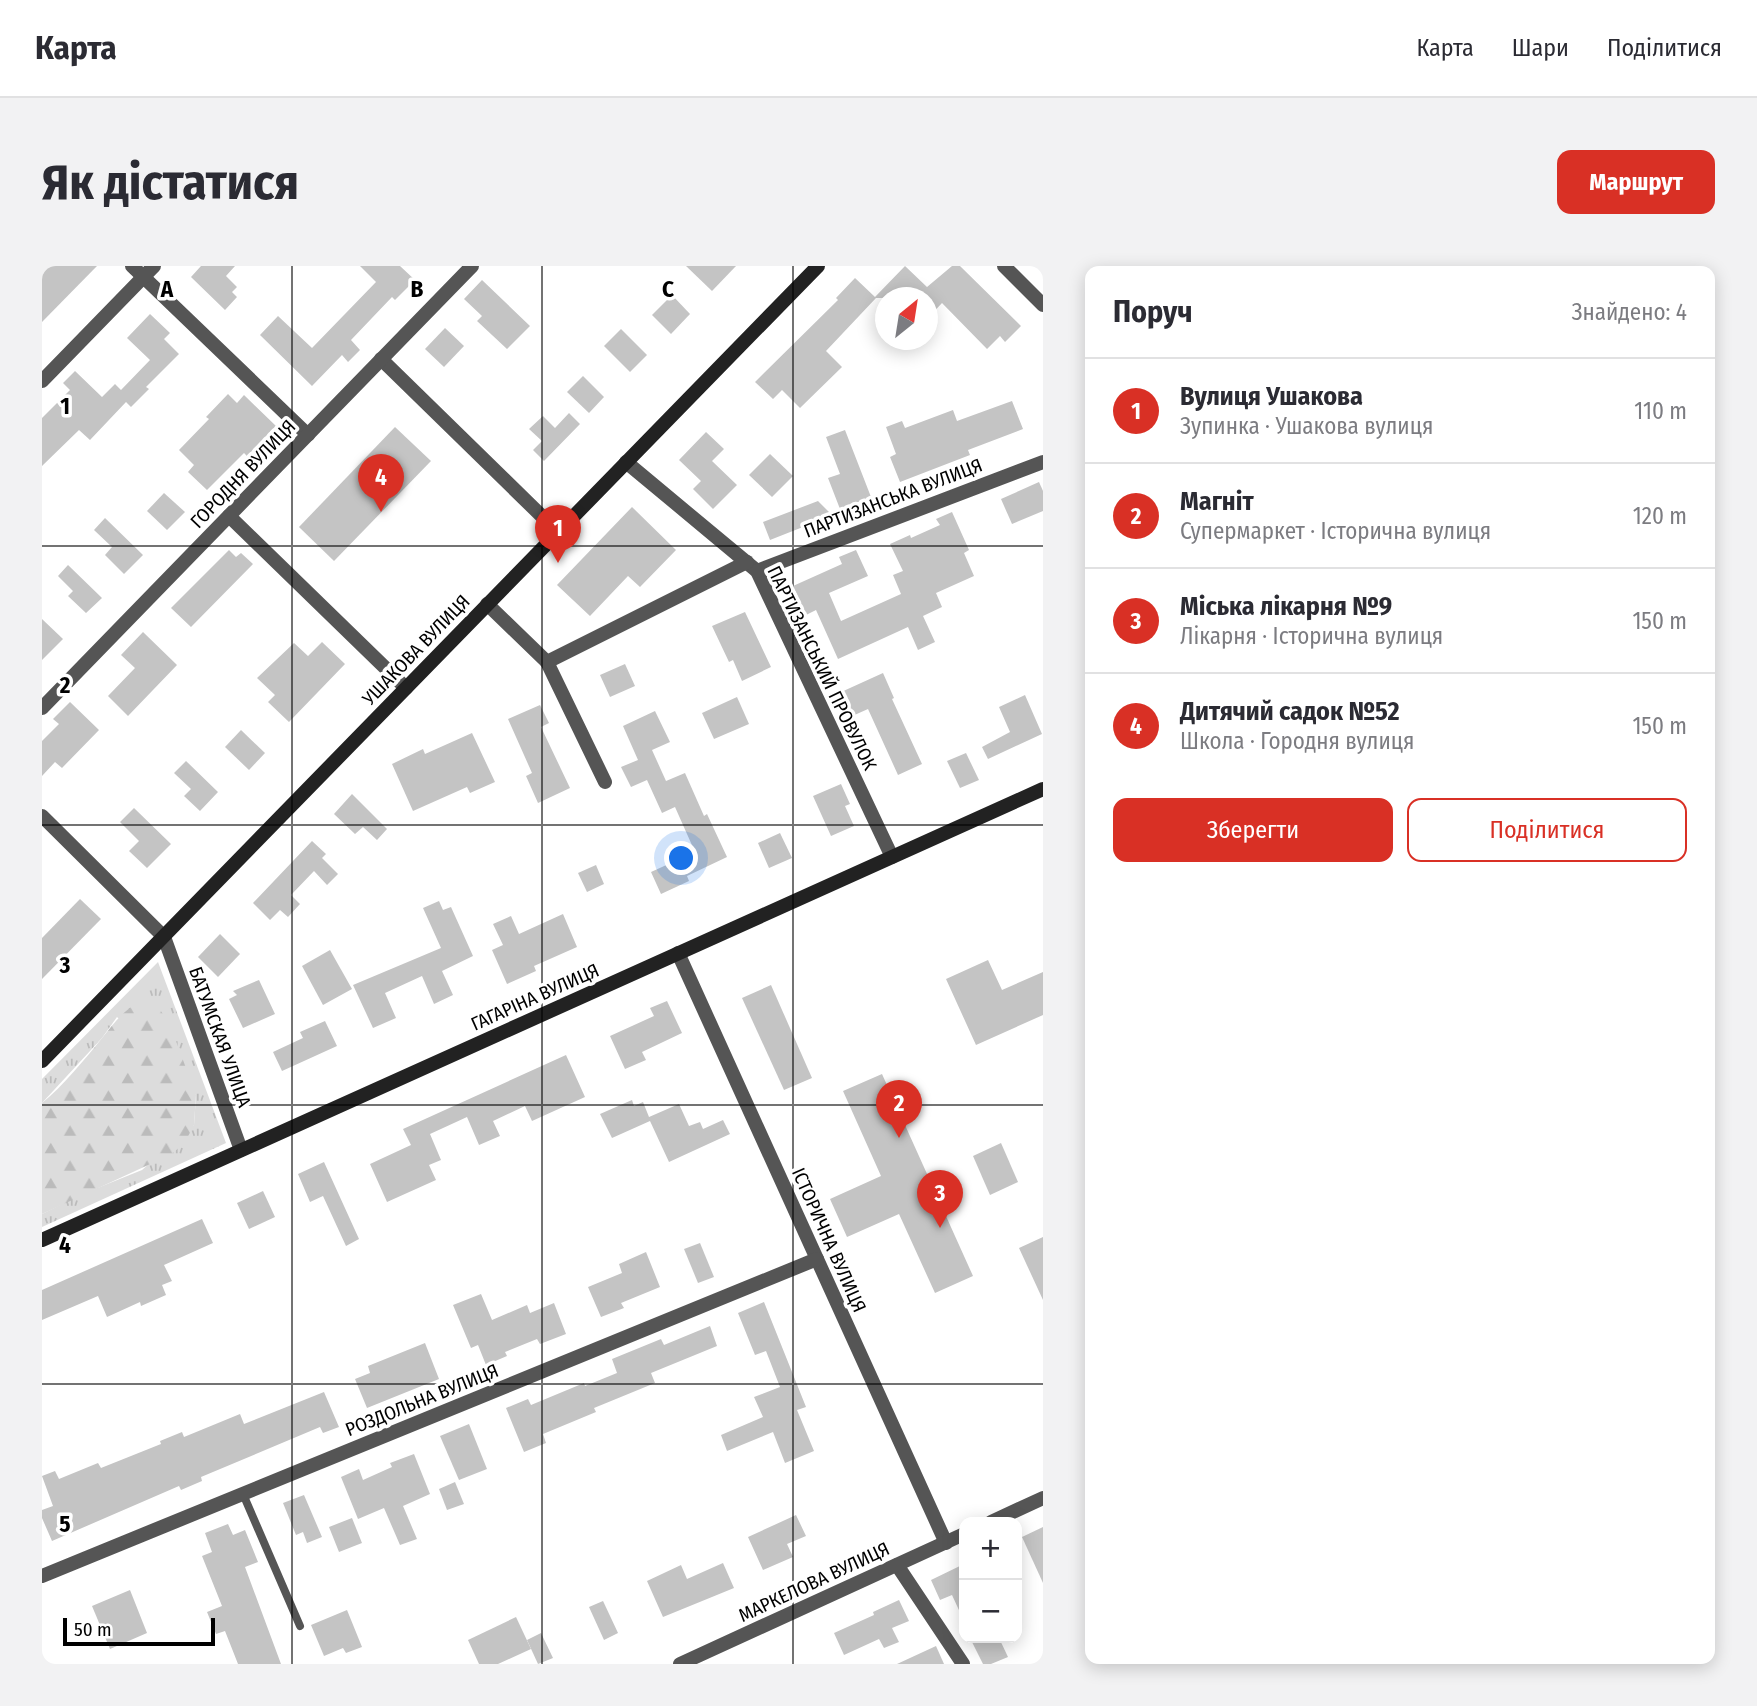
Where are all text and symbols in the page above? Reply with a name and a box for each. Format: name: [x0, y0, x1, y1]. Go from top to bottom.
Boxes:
text: Карта: [35, 28, 117, 68]
text: Карта: [1416, 34, 1474, 62]
text: Шари: [1512, 34, 1569, 62]
text: Поділитися: [1607, 34, 1722, 62]
button: Маршрут: [1557, 150, 1715, 214]
text: Як дістатися: [42, 153, 299, 212]
text: A: [160, 275, 174, 303]
text: B: [411, 275, 424, 303]
text: C: [662, 275, 674, 303]
north arrow: [875, 287, 938, 350]
text: Поруч: [1113, 294, 1192, 330]
text: Знайдено: 4: [1572, 298, 1687, 326]
text: Вулиця Ушакова: [1180, 381, 1363, 412]
text: 1: [60, 392, 70, 420]
text: 1: [1131, 397, 1141, 425]
text: 110 m: [1634, 397, 1687, 425]
text: Зупинка · Ушакова вулиця: [1180, 412, 1433, 440]
street label: ГОРОДНЯ ВУЛИЦЯ: [186, 415, 300, 533]
street label: ПАРТИЗАНСЬКА ВУЛИЦЯ: [801, 453, 985, 543]
pin: 4: [358, 454, 404, 512]
text: Магніт: [1180, 486, 1254, 517]
text: 2: [1131, 502, 1141, 530]
text: 120 m: [1633, 502, 1687, 530]
pin: 1: [535, 505, 581, 563]
text: Супермаркет · Історична вулиця: [1180, 517, 1491, 545]
street label: ПАРТИЗАНСЬКИЙ ПРОВУЛОК: [763, 562, 881, 774]
street label: УШАКОВА ВУЛИЦЯ: [357, 590, 475, 711]
text: Міська лікарня №9: [1180, 591, 1392, 622]
text: 3: [1131, 607, 1141, 635]
text: 150 m: [1632, 607, 1687, 635]
text: Лікарня · Історична вулиця: [1180, 622, 1443, 650]
text: 2: [59, 671, 71, 699]
text: Дитячий садок №52: [1180, 696, 1400, 727]
text: 4: [1130, 712, 1142, 740]
text: 150 m: [1632, 712, 1687, 740]
text: Школа · Городня вулиця: [1180, 727, 1414, 755]
button: Зберегти: [1113, 798, 1393, 862]
button: Поділитися: [1407, 798, 1687, 862]
your location: [664, 841, 698, 875]
text: 3: [59, 951, 71, 979]
street label: ГАГАРІНА ВУЛИЦЯ: [467, 958, 603, 1036]
street label: БАТУМСКАЯ УЛИЦА: [184, 964, 256, 1110]
pin: 2: [876, 1080, 922, 1138]
street label: ІСТОРИЧНА ВУЛИЦЯ: [787, 1164, 871, 1316]
pin: 3: [917, 1170, 963, 1228]
text: 4: [59, 1231, 71, 1259]
street label: РОЗДОЛЬНА ВУЛИЦЯ: [342, 1359, 502, 1441]
text: 5: [59, 1510, 71, 1538]
map controls: [959, 1517, 1022, 1643]
button: +: [959, 1517, 1022, 1580]
street label: МАРКЕЛОВА ВУЛИЦЯ: [735, 1537, 893, 1627]
button: −: [959, 1580, 1022, 1643]
scale bar: [63, 1615, 215, 1647]
text: 50 m: [74, 1618, 112, 1641]

